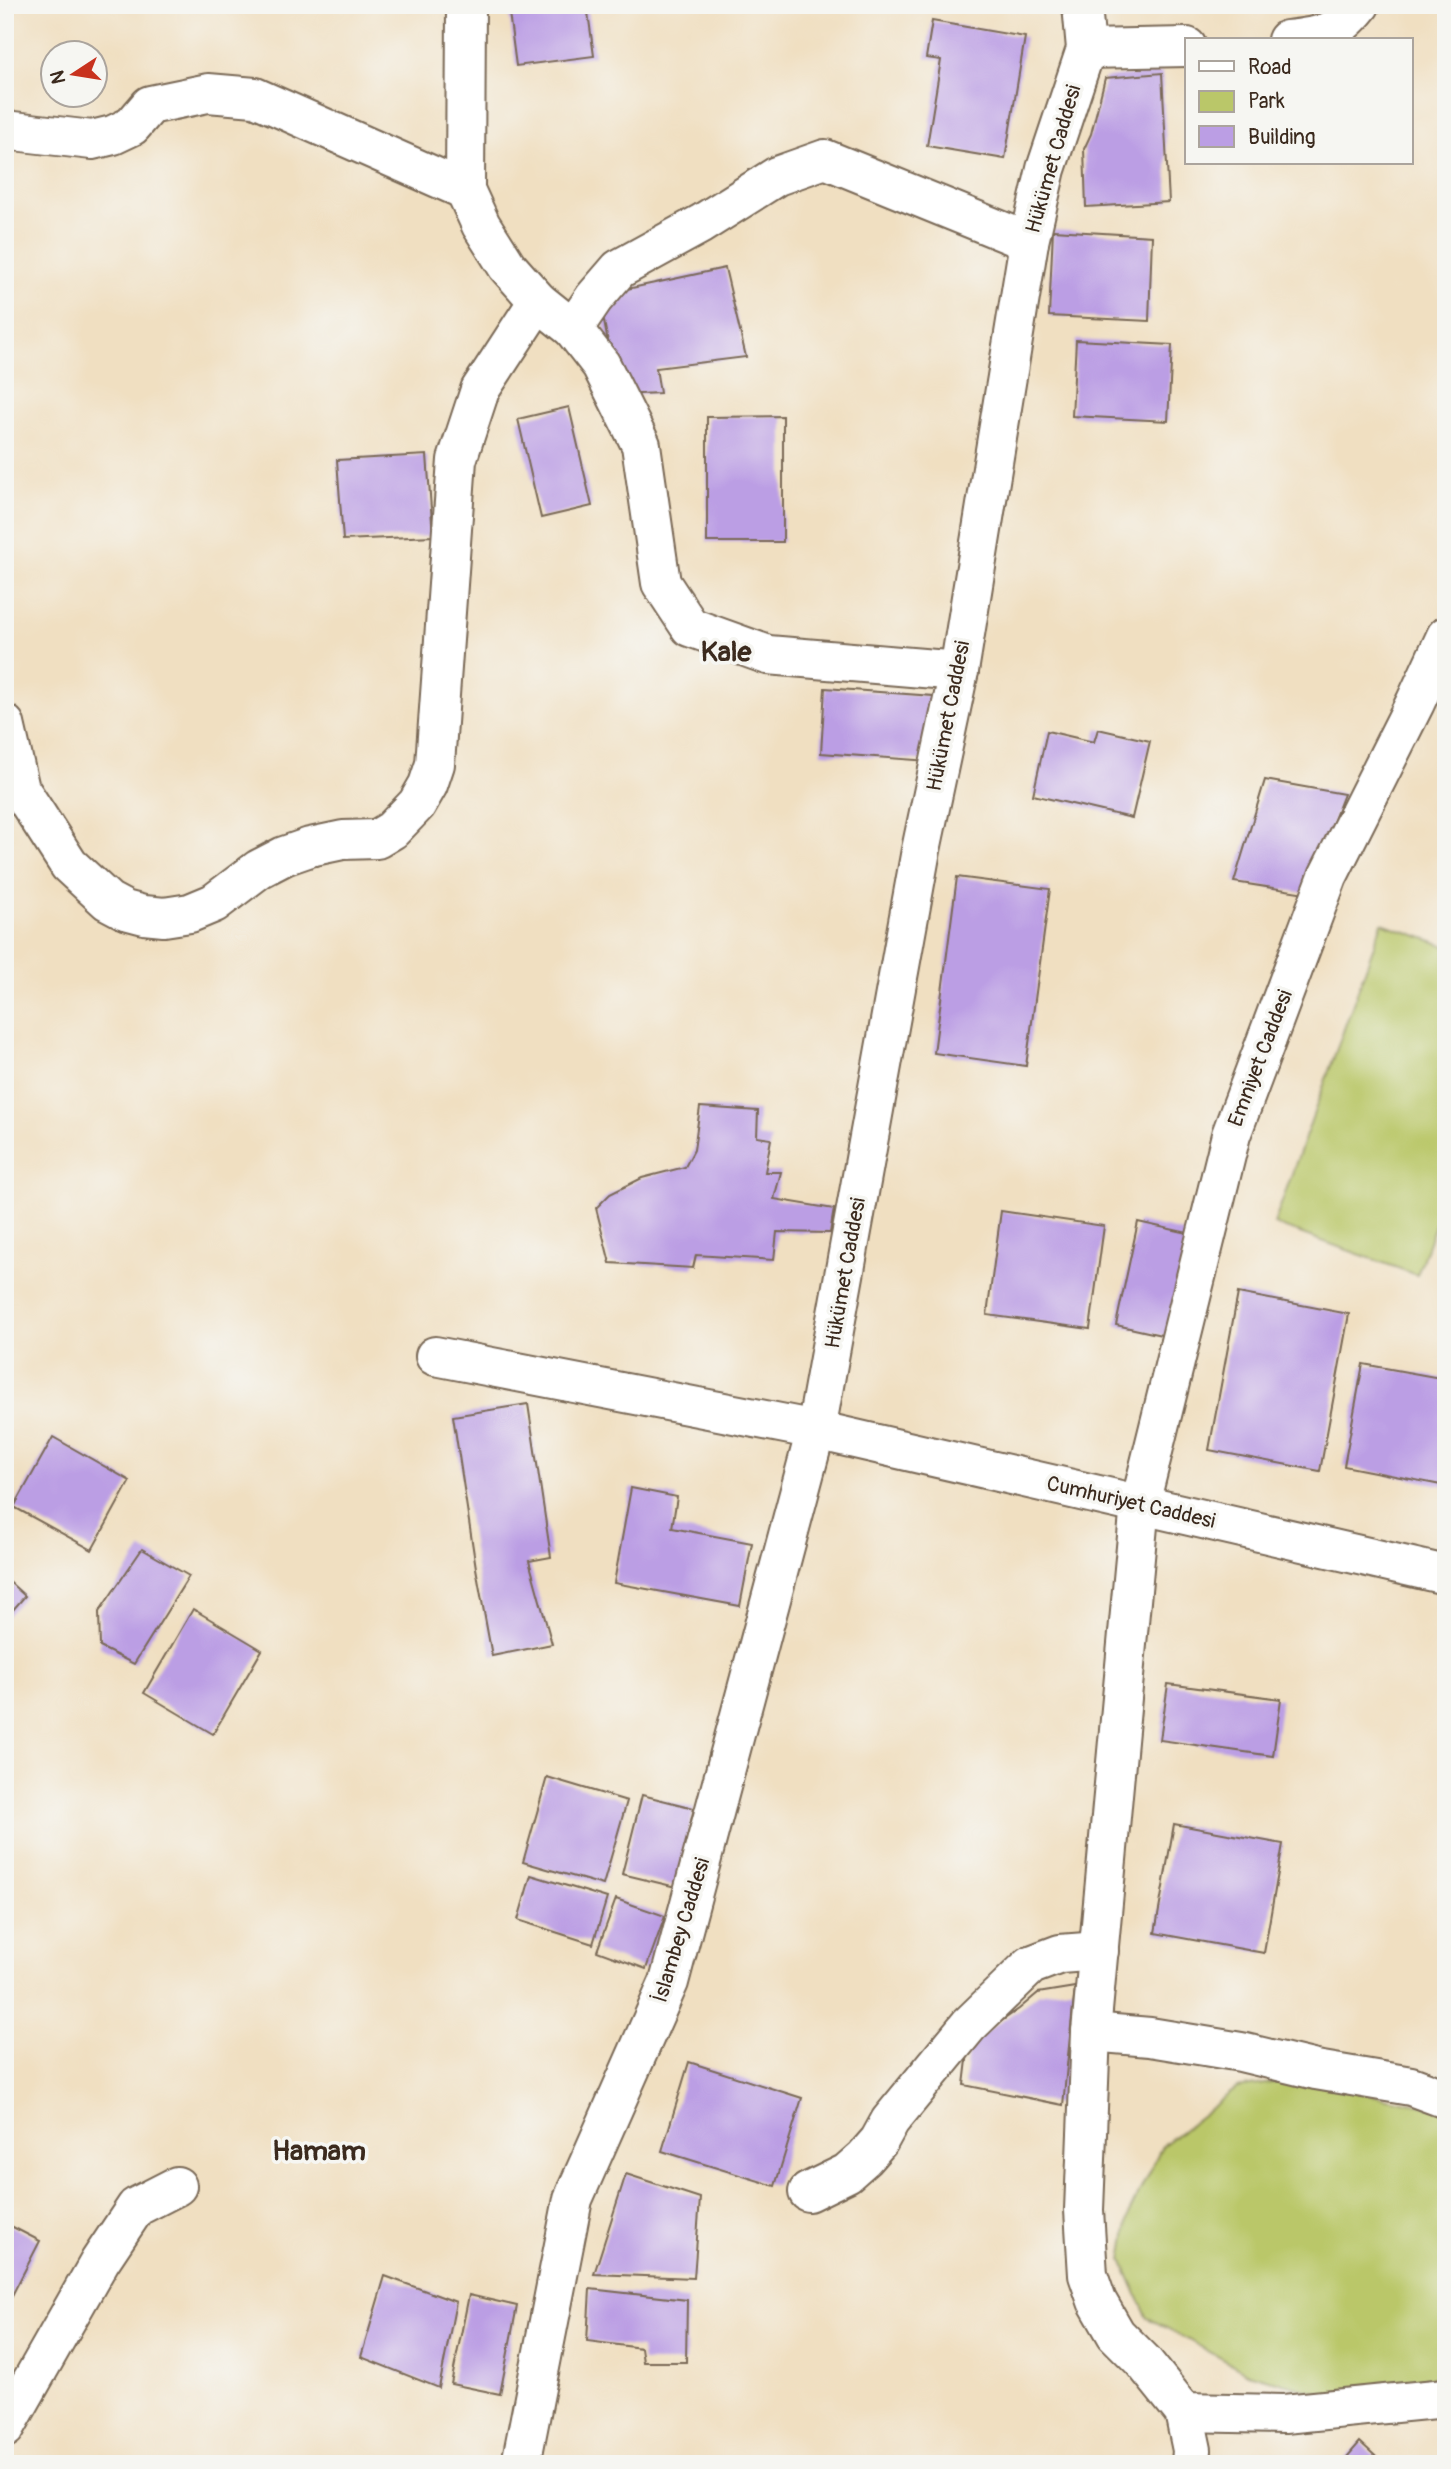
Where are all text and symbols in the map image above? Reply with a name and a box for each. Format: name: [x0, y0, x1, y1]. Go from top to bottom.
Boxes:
north arrow: [38, 38, 108, 108]
legend: [1185, 38, 1412, 164]
text: Road: [1248, 54, 1292, 81]
text: N: [45, 68, 71, 86]
street label: Hükümet Caddesi: [1019, 82, 1088, 236]
text: Park: [1248, 88, 1285, 115]
text: Building: [1248, 124, 1315, 151]
district label: Kale: [701, 635, 752, 670]
street label: Hükümet Caddesi: [921, 638, 976, 794]
street label: Emniyet Caddesi: [1222, 986, 1299, 1130]
street label: Hükümet Caddesi: [819, 1195, 872, 1351]
street label: Cumhuriyet Caddesi: [1044, 1470, 1218, 1535]
street label: İslambey Caddesi: [647, 1854, 716, 2006]
district label: Hamam: [272, 2134, 366, 2169]

